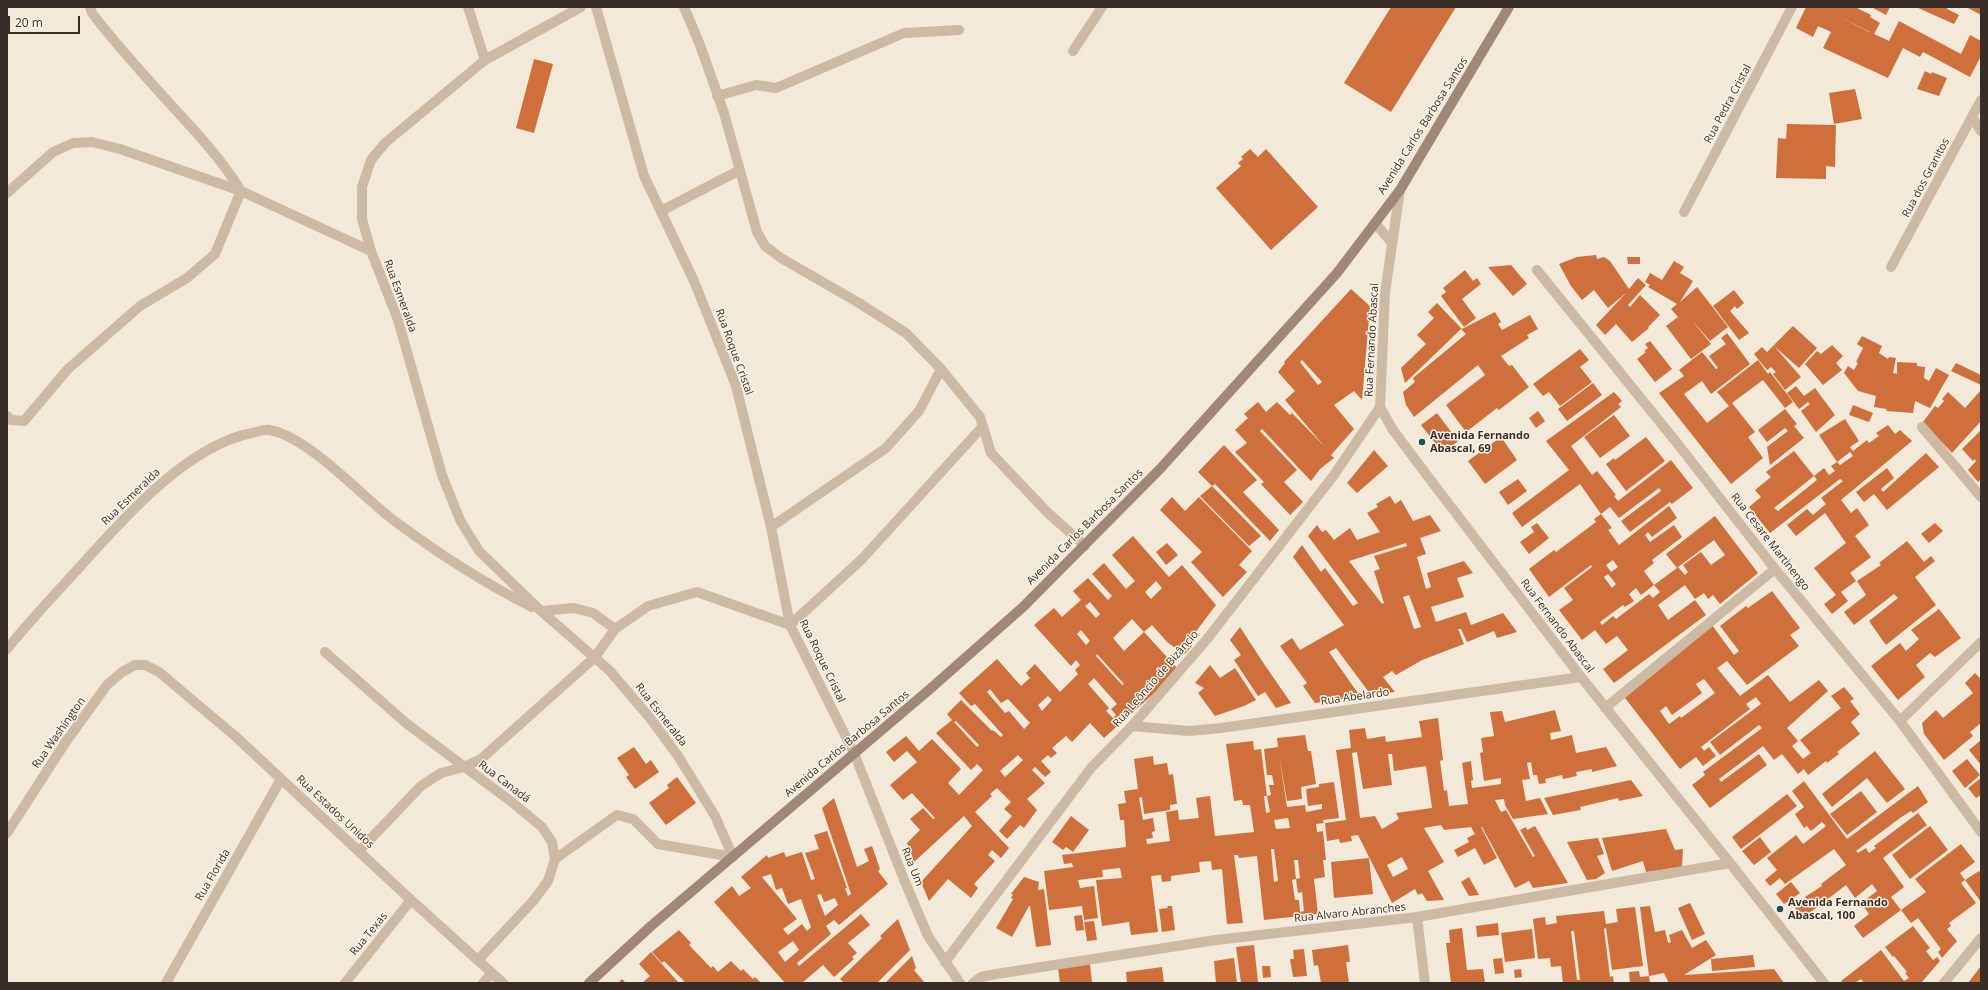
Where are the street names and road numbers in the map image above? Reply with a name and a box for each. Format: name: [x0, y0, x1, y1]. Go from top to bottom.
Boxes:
street label: Avenida Carlos Barbosa Santos: [1375, 55, 1471, 197]
street label: Rua Pedra Cristal: [1702, 62, 1754, 146]
street label: Rua dos Granitos: [1900, 136, 1952, 220]
street label: Rua Esmeralda: [381, 258, 419, 334]
street label: Rua Fernando Abascal: [1362, 283, 1382, 397]
street label: Rua Roque Cristal: [712, 307, 756, 397]
street label: Rua Esmeralda: [99, 466, 163, 528]
street label: Avenida Carlos Barbosa Santos: [1024, 466, 1146, 588]
street label: Rua Cesare Martinengo: [1728, 491, 1812, 593]
street label: Rua Fernando Abascal: [1517, 577, 1597, 675]
street label: Rua Roque Cristal: [796, 617, 848, 705]
street label: Rua Leôncio de Bizâncio: [1110, 628, 1202, 730]
street label: Rua Esmeralda: [632, 681, 690, 749]
street label: Rua Abelardo: [1320, 686, 1390, 708]
street label: Avenida Carlos Barbosa Santos: [782, 688, 912, 800]
street label: Rua Washington: [30, 695, 88, 771]
street label: Rua Canadá: [476, 758, 532, 806]
street label: Rua Estados Unidos: [293, 773, 377, 851]
street label: Rua Um: [898, 846, 926, 888]
street label: Rua Florida: [193, 847, 233, 903]
street label: Rua Alvaro Abranches: [1293, 901, 1407, 925]
street label: Rua Texas: [348, 910, 390, 958]

